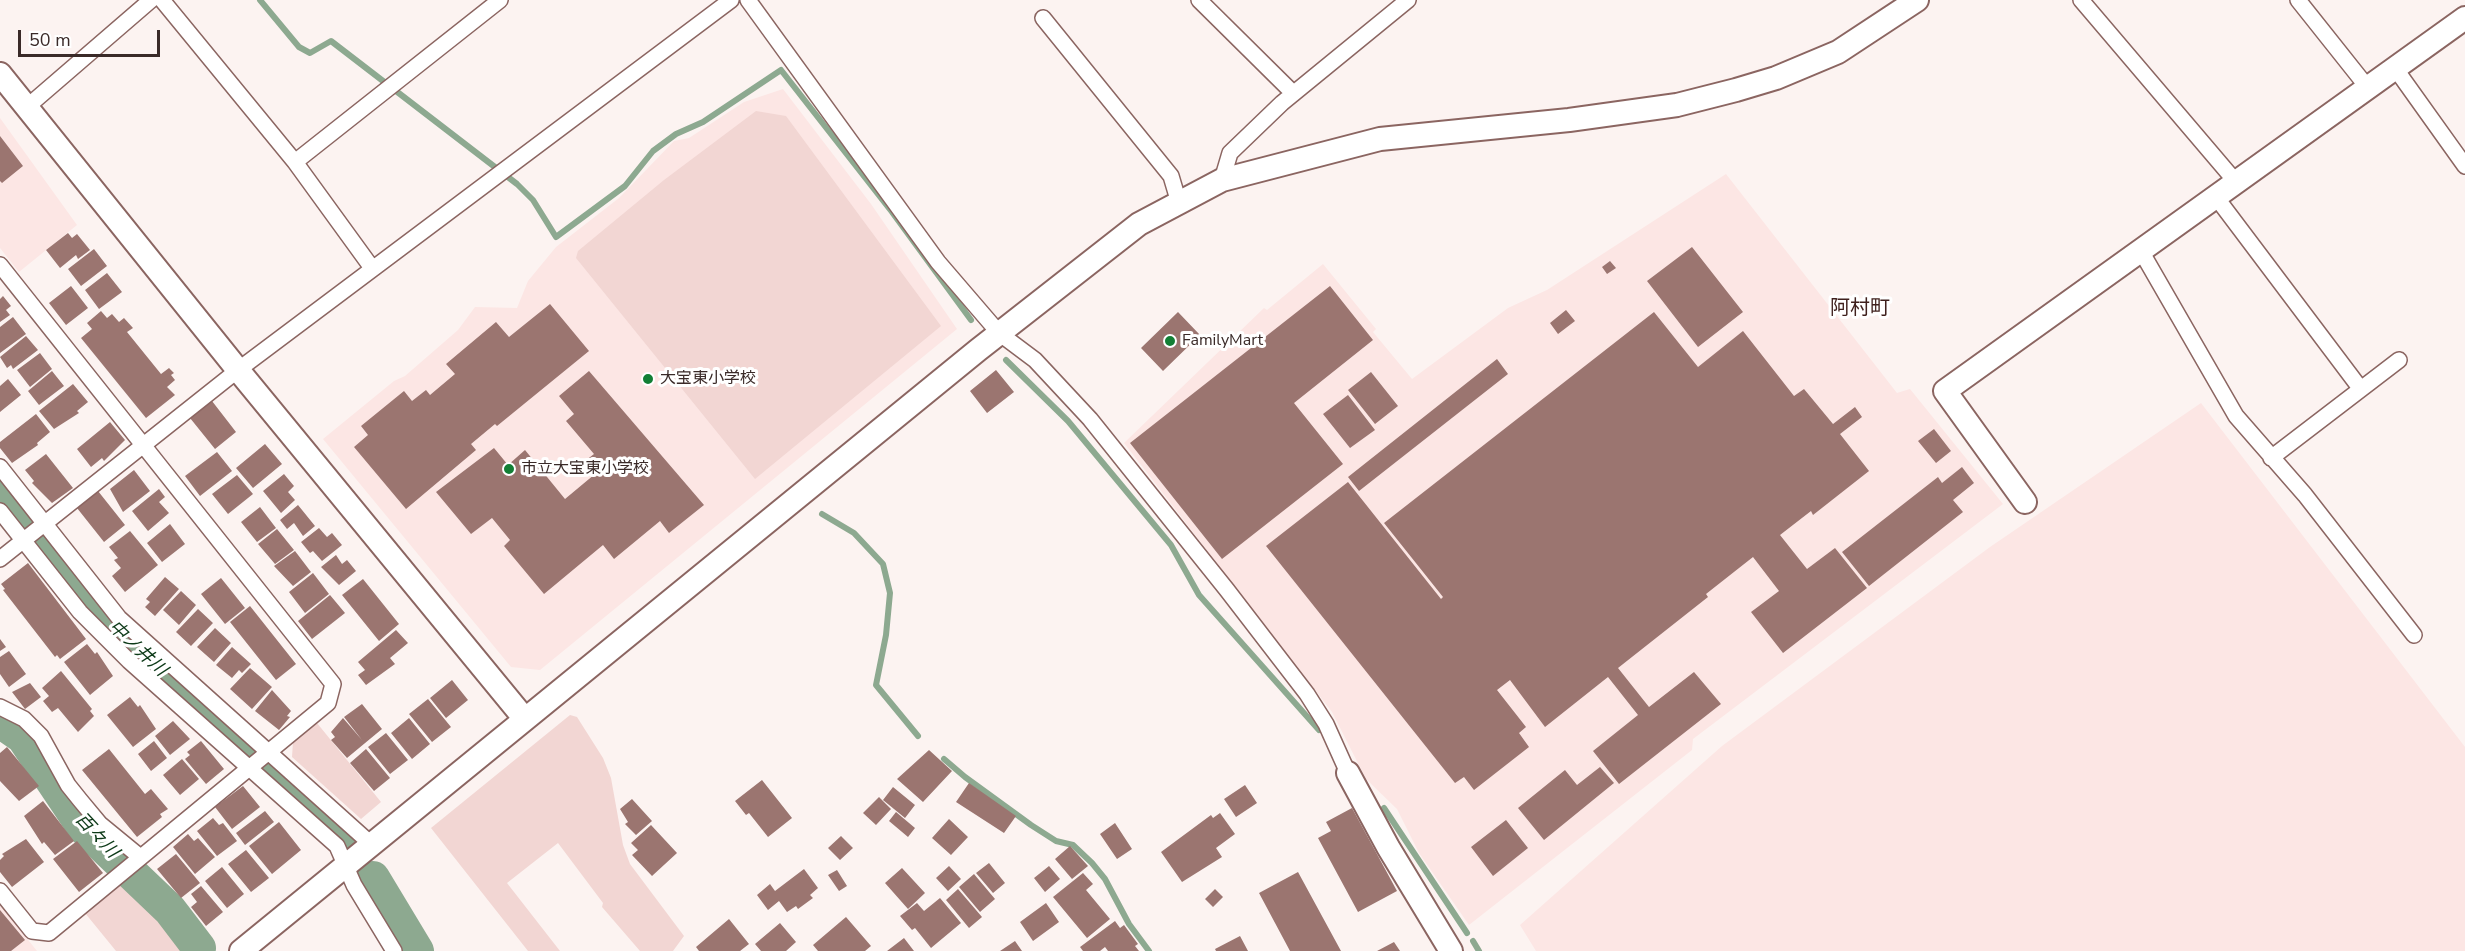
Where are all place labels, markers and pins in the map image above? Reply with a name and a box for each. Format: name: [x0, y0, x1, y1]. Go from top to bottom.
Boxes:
place label: FamilyMart: [1182, 331, 1263, 351]
marker: FamilyMart: [1163, 334, 1177, 348]
place label: 大宝東小学校: [660, 369, 756, 389]
marker: 大宝東小学校: [641, 372, 655, 386]
place label: 市立大宝東小学校: [521, 459, 649, 479]
marker: 市立大宝東小学校: [502, 462, 516, 476]

